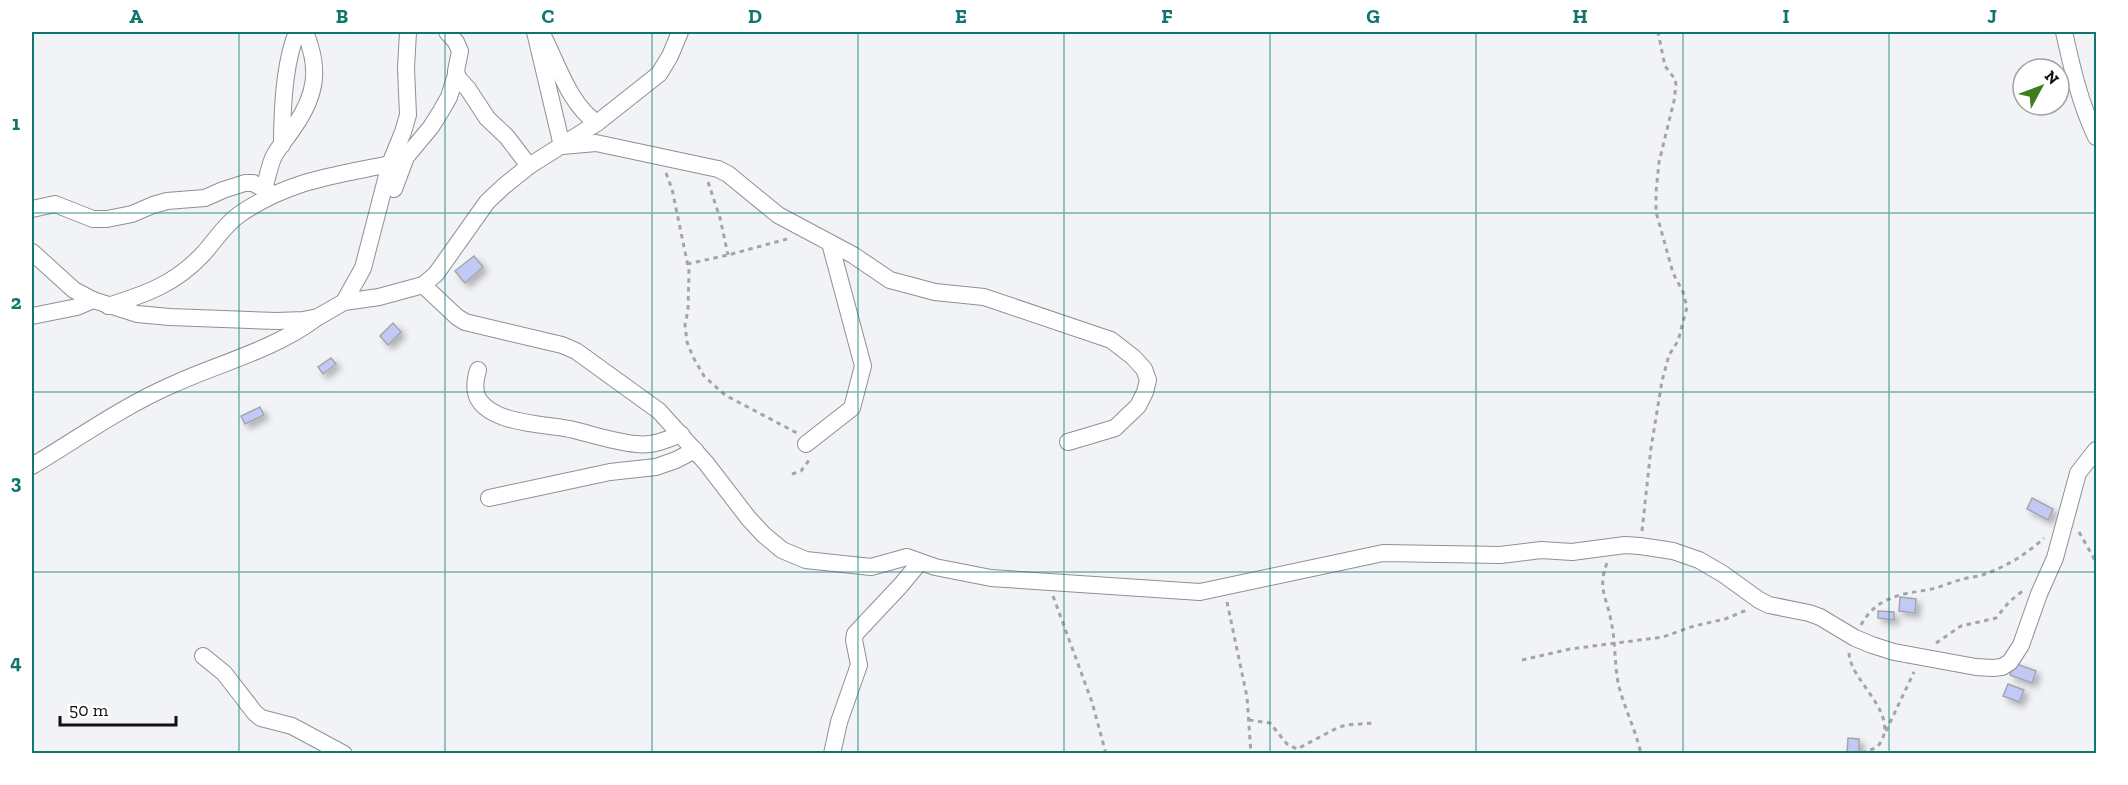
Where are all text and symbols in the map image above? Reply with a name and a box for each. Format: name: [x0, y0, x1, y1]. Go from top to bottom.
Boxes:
text: A: [129, 4, 143, 28]
text: B: [336, 4, 348, 28]
text: C: [542, 4, 555, 28]
text: D: [748, 4, 762, 28]
text: E: [955, 4, 967, 28]
text: F: [1161, 4, 1173, 28]
text: G: [1366, 4, 1380, 28]
text: H: [1572, 4, 1588, 28]
text: I: [1782, 4, 1790, 28]
text: J: [1987, 4, 1997, 28]
north arrow: [2011, 57, 2071, 117]
text: N: [2041, 67, 2063, 88]
text: 1: [12, 111, 20, 135]
text: 2: [11, 290, 22, 314]
text: 3: [11, 470, 22, 494]
text: 4: [10, 650, 22, 674]
scale bar: [60, 689, 176, 727]
text: 50 m: [69, 699, 109, 721]

